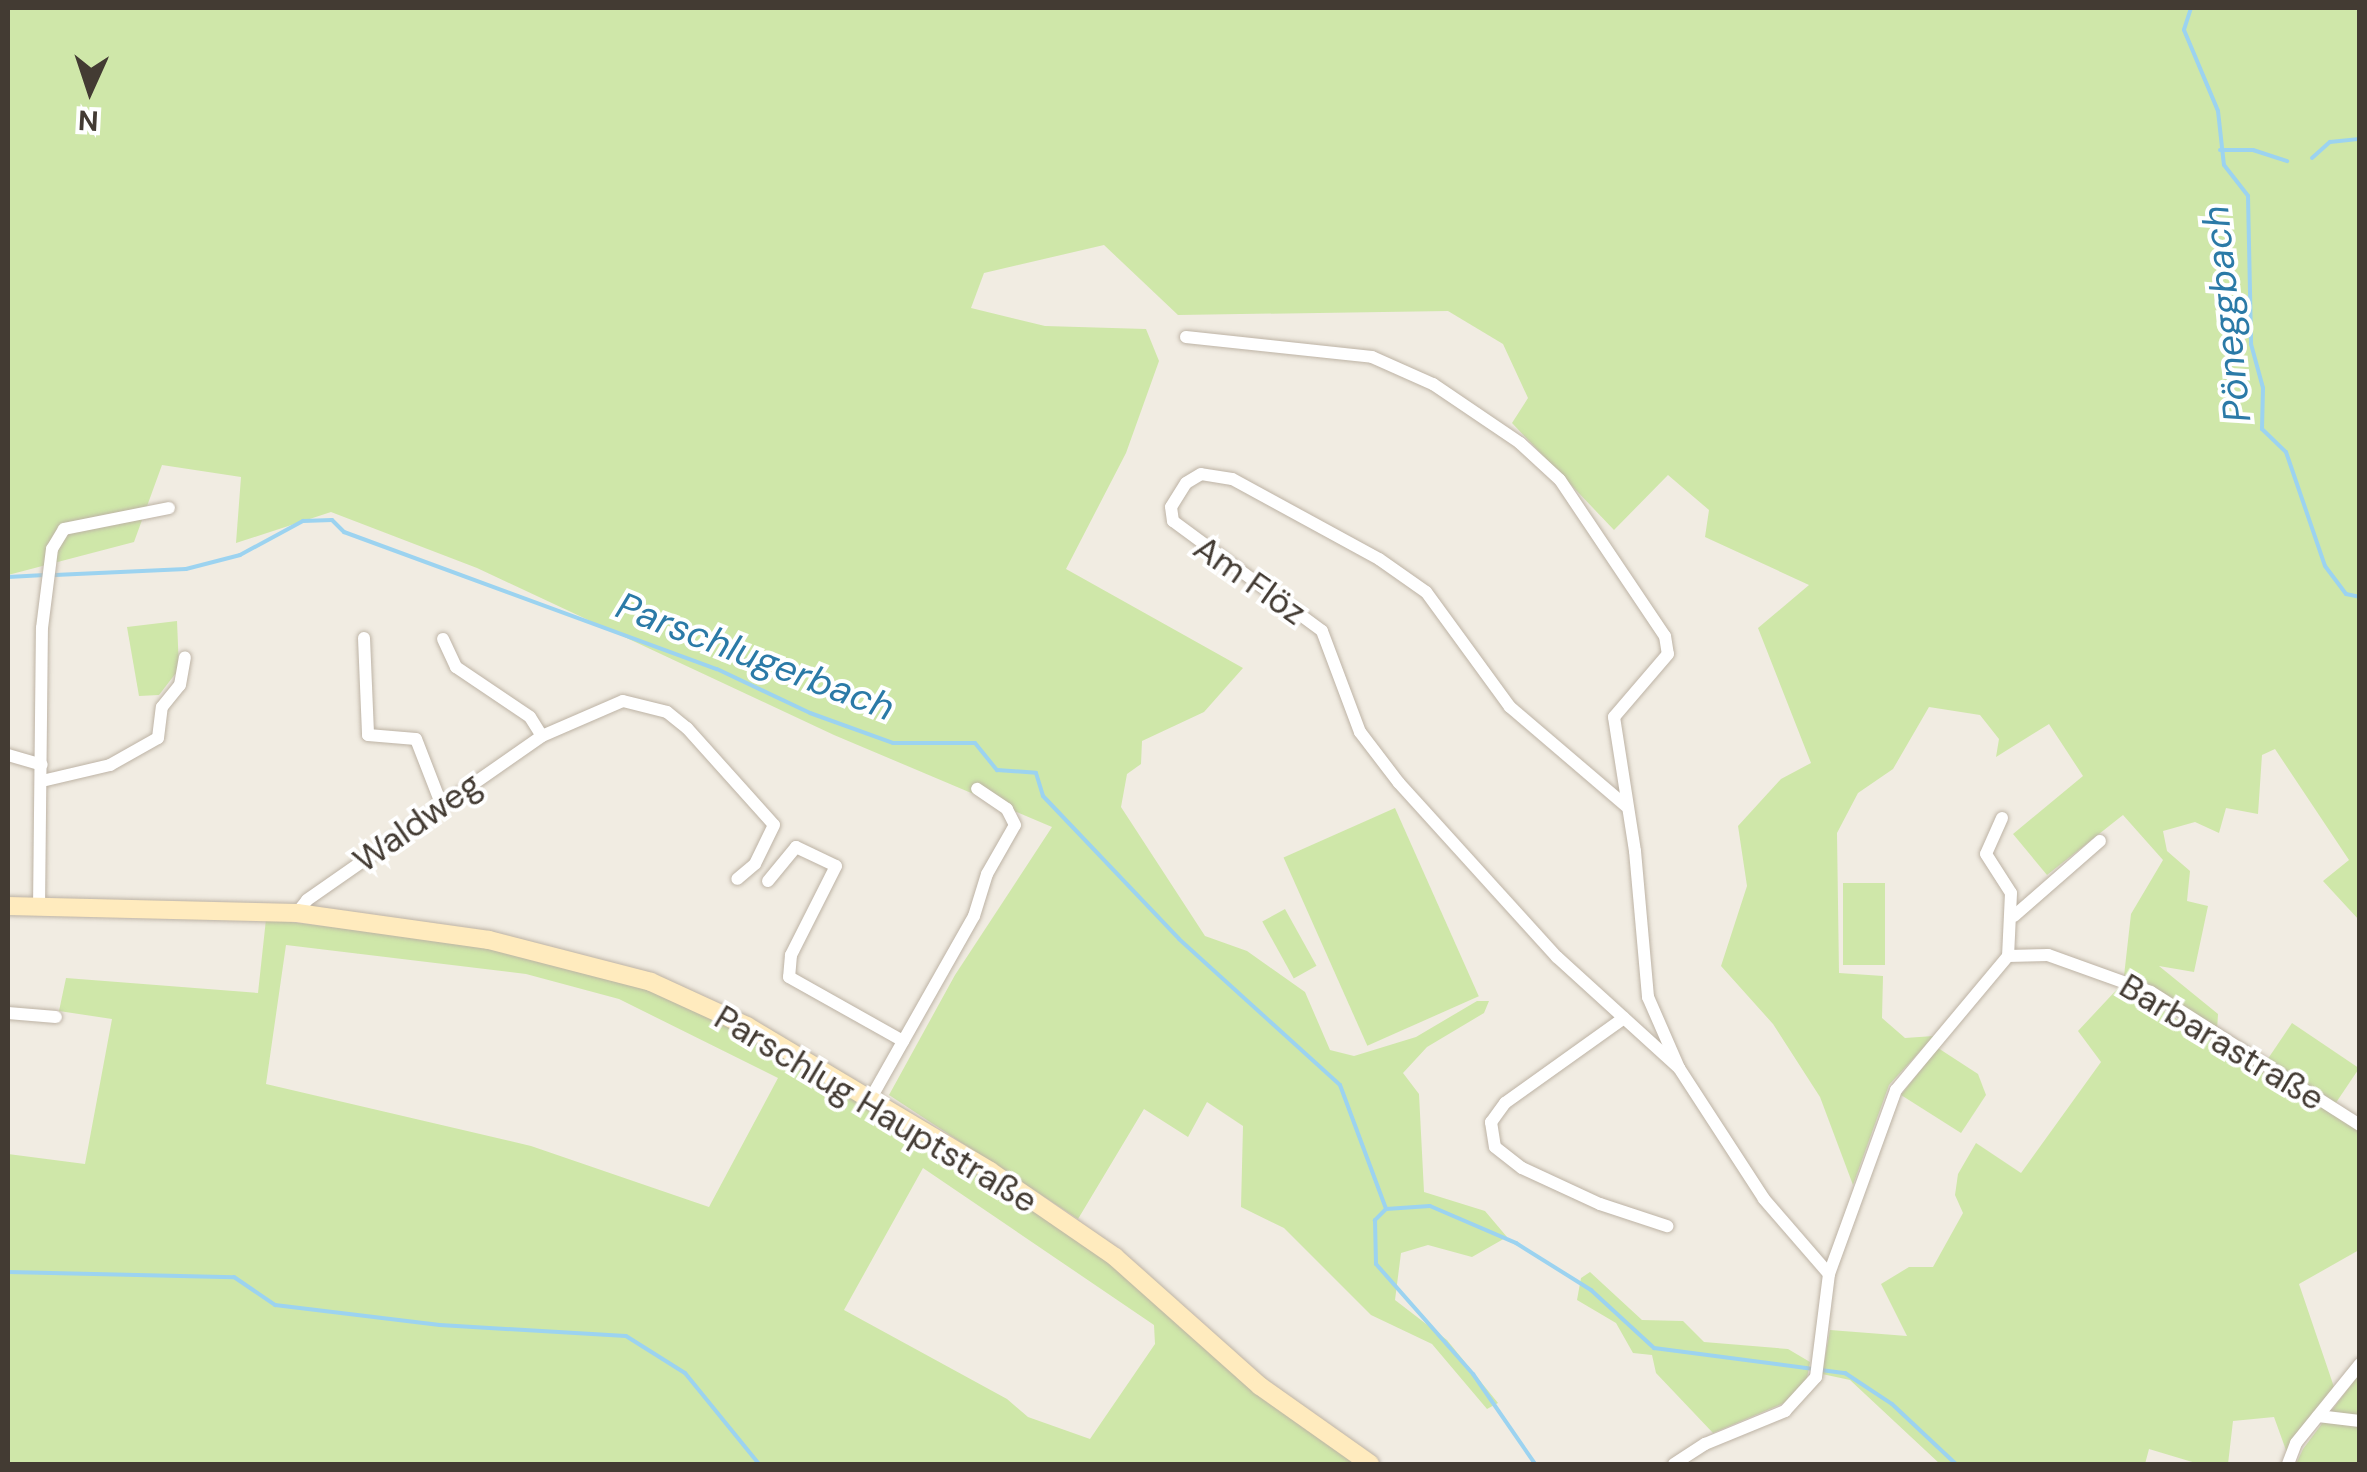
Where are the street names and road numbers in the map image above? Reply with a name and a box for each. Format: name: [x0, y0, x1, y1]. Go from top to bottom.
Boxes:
street label: Am Flöz: [1186, 526, 1314, 634]
street label: Waldweg: [345, 763, 489, 881]
street label: Barbarastraße: [2112, 964, 2332, 1120]
street label: Parschlug Hauptstraße: [707, 996, 1045, 1222]

